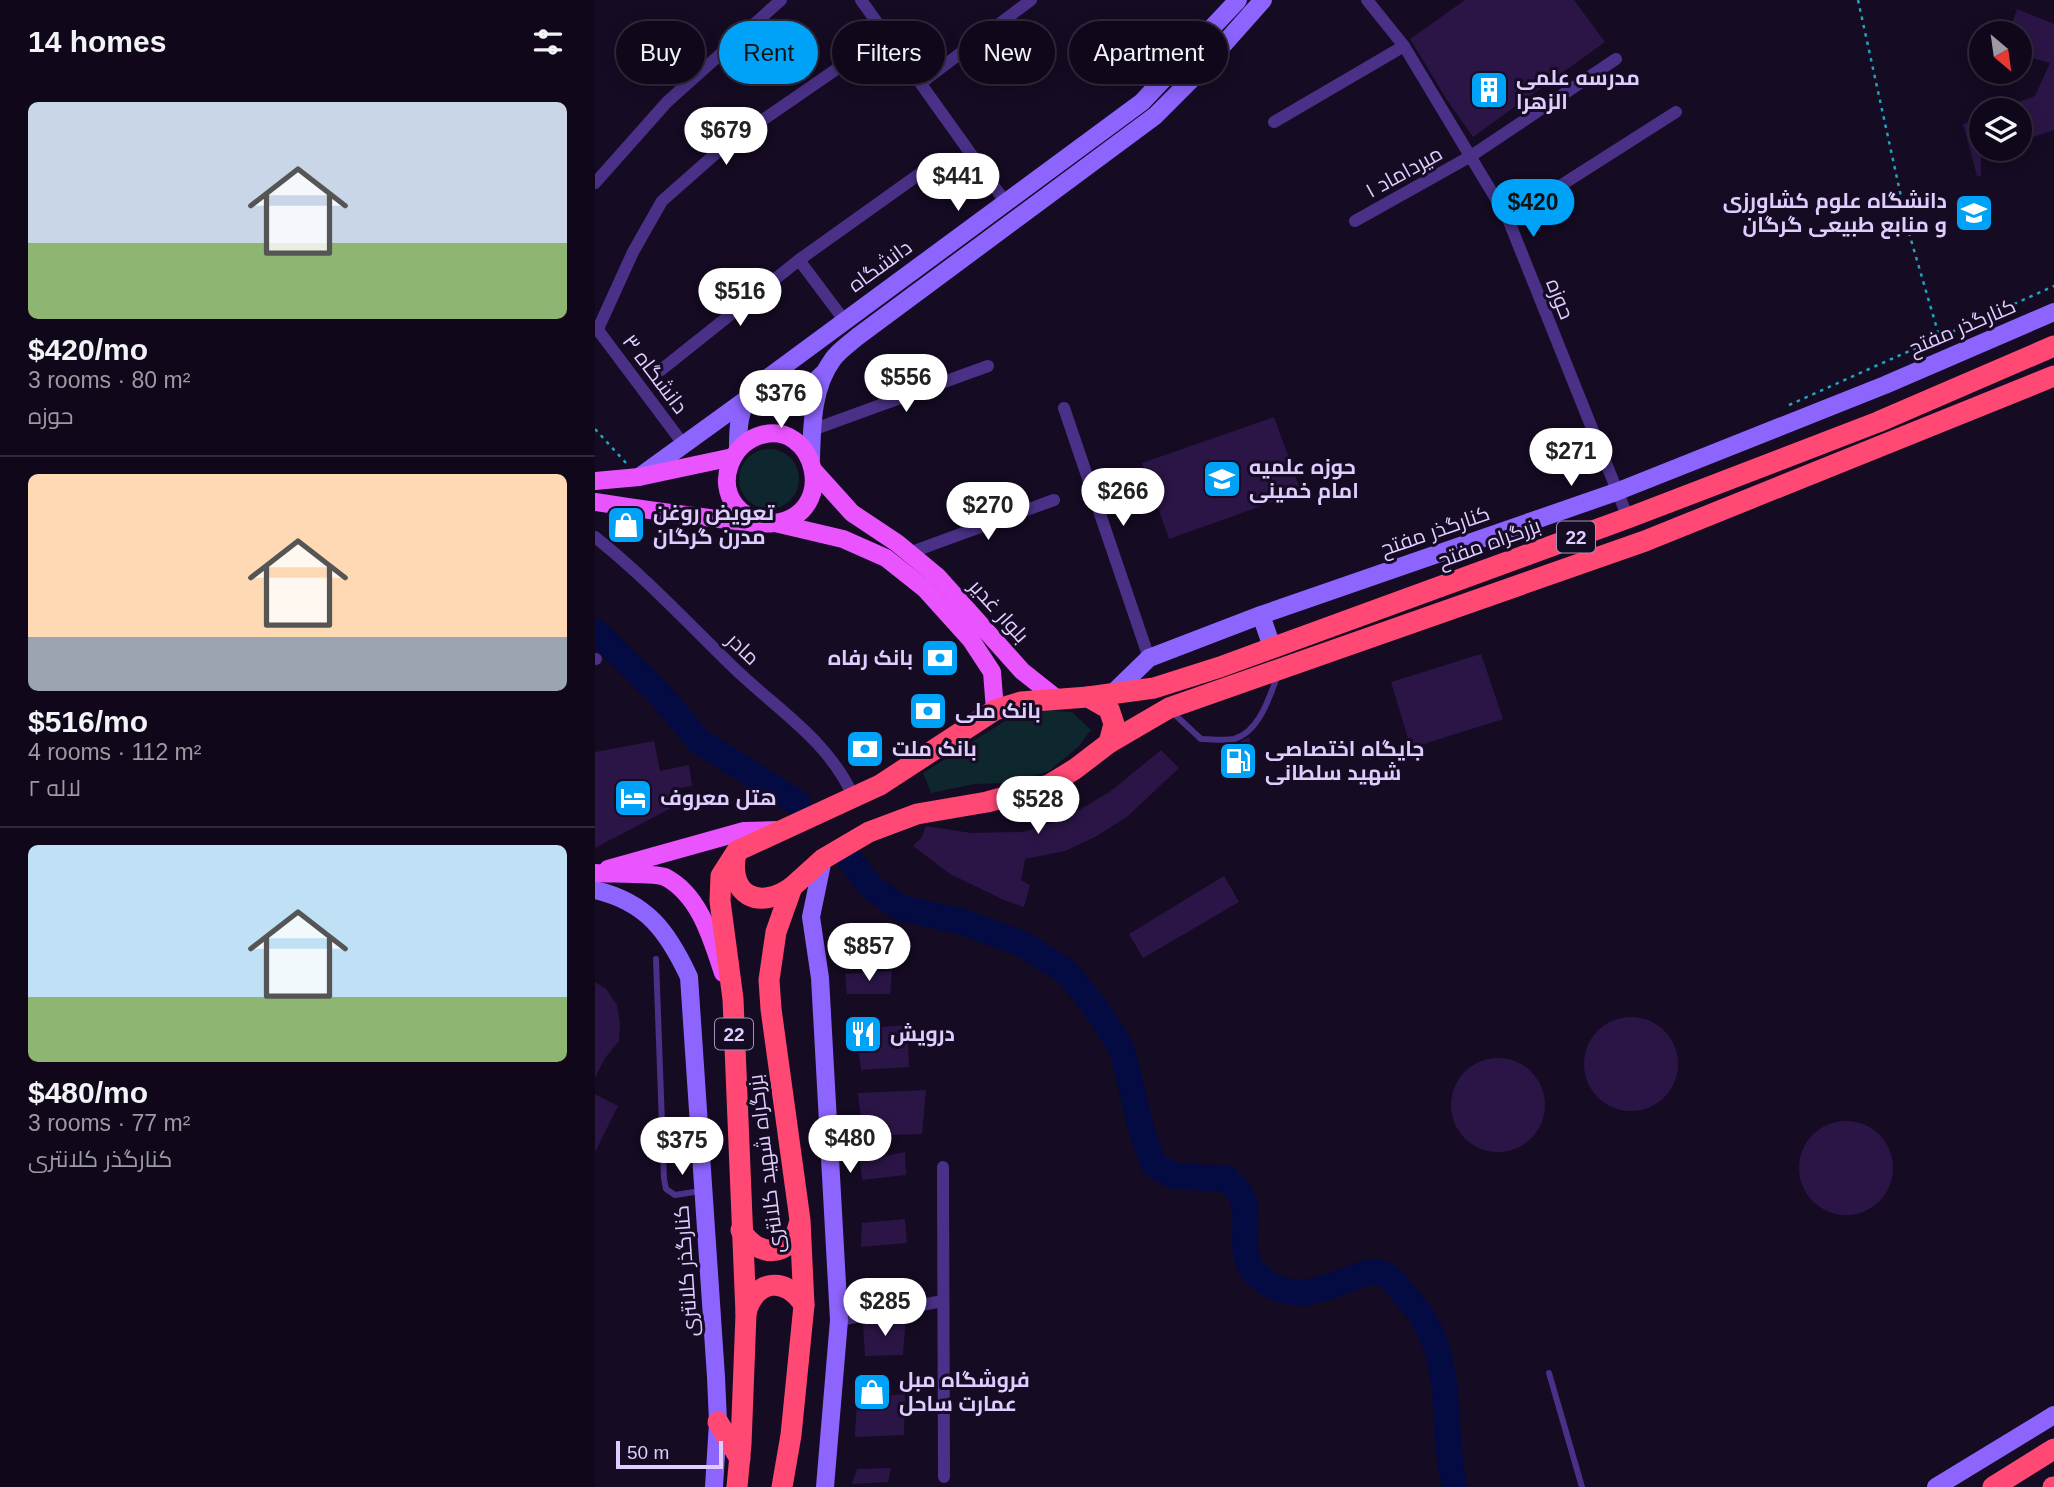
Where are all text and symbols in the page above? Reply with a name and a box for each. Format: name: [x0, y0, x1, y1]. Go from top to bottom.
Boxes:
chip: Buy: [616, 21, 705, 84]
chip: Rent: [719, 21, 818, 84]
chip: Filters: [832, 21, 945, 84]
chip: New: [959, 21, 1055, 84]
chip: Apartment: [1069, 21, 1228, 84]
north arrow: [1969, 21, 2032, 84]
map controls: [1969, 21, 2032, 161]
icon: filters: [529, 23, 567, 61]
text: 14 homes: [28, 25, 166, 58]
place label: مدرسه علمی الزهرا: [1516, 66, 1640, 114]
building icon: مدرسه علمی الزهرا: [1468, 69, 1510, 111]
button: layers: [1969, 98, 2032, 161]
pin: $679: [685, 108, 767, 167]
text: $679: [700, 117, 752, 143]
street label: ۱ میرداماد: [1361, 141, 1447, 203]
icon: home: [235, 148, 361, 274]
pin: $441: [917, 154, 999, 213]
text: $441: [932, 163, 984, 189]
pin: $420: [1492, 180, 1574, 239]
text: $420: [1507, 189, 1559, 215]
place label: دانشگاه علوم کشاورزی و منابع طبیعی گرگان: [1723, 189, 1947, 239]
school or university icon: دانشگاه علوم کشاورزی و منابع طبیعی گرگان: [1953, 192, 1995, 234]
street label: دانشگاه: [843, 235, 916, 296]
pin: $516: [699, 268, 781, 328]
street label: حوزه: [1541, 275, 1579, 323]
text: $516: [714, 278, 766, 304]
street label: کنارگذر مفتح: [1905, 294, 2020, 362]
street label: ۳ دانشگاه: [618, 330, 693, 418]
text: $420/mo: [28, 333, 148, 366]
pin: $556: [865, 354, 947, 414]
text: $556: [880, 364, 932, 390]
text: 3 rooms · 80 m²: [28, 367, 190, 393]
pin: $376: [740, 370, 822, 430]
text: $376: [755, 380, 807, 406]
text: حوزه: [28, 403, 74, 429]
pin: $271: [1530, 428, 1612, 488]
text: $271: [1545, 438, 1597, 464]
place label: حوزه علمیه امام خمینی: [1249, 455, 1359, 505]
school or university icon: حوزه علمیه امام خمینی: [1201, 458, 1243, 500]
pin: $266: [1082, 468, 1164, 528]
text: $266: [1097, 478, 1149, 504]
pin: $270: [947, 482, 1029, 542]
text: $270: [962, 492, 1014, 518]
place label: تعویض روغن مدرن گرگان: [653, 501, 775, 549]
street label: کنارگذر مفتح: [1377, 501, 1493, 563]
shop icon: تعویض روغن مدرن گرگان: [605, 504, 647, 546]
street label: بزرگراه مفتح: [1434, 513, 1544, 575]
icon: home: [235, 520, 361, 646]
road number: 22: [1557, 522, 1595, 552]
street label: بلوار غدیر: [964, 574, 1034, 648]
street label: مادر: [721, 627, 764, 670]
bank icon: بانک رفاه: [919, 637, 961, 679]
place label: بانک رفاه: [828, 646, 913, 670]
bank icon: بانک ملی: [907, 690, 949, 732]
place label: بانک ملی: [955, 699, 1041, 723]
text: $516/mo: [28, 705, 148, 738]
bank icon: بانک ملت: [844, 728, 886, 770]
place label: بانک ملت: [892, 737, 977, 761]
place label: جایگاه اختصاصی شهید سلطانی: [1265, 737, 1424, 786]
text: 4 rooms · 112 m²: [28, 739, 201, 765]
fuel station icon: جایگاه اختصاصی شهید سلطانی: [1217, 740, 1259, 782]
text: ۲ لاله: [28, 775, 81, 801]
pin: $528: [997, 776, 1079, 836]
hotel icon: هتل معروف: [612, 777, 654, 819]
place label: هتل معروف: [660, 786, 777, 811]
text: $528: [1012, 786, 1064, 812]
icon: home: [235, 891, 361, 1017]
pin: $857: [828, 923, 910, 983]
text: $857: [843, 933, 895, 959]
restaurant icon: درویش: [842, 1013, 884, 1055]
road number: 22: [715, 1018, 753, 1050]
place label: درویش: [890, 1022, 955, 1047]
street label: بزرگراه شهید کلانتری: [743, 1073, 790, 1255]
text: $480/mo: [28, 1076, 148, 1109]
text: 3 rooms · 77 m²: [28, 1110, 190, 1136]
pin: $480: [809, 1116, 891, 1175]
pin: $375: [641, 1118, 723, 1177]
text: $480: [824, 1125, 876, 1151]
text: $375: [656, 1127, 708, 1153]
text: کنارگذر کلانتری: [28, 1146, 172, 1172]
street label: کنارگذر کلانتری: [669, 1204, 704, 1338]
pin: $285: [844, 1278, 926, 1338]
text: $285: [859, 1288, 911, 1314]
place label: فروشگاه مبل عمارت ساحل: [899, 1368, 1030, 1416]
shop icon: فروشگاه مبل عمارت ساحل: [851, 1371, 893, 1413]
scale bar: [616, 1438, 723, 1470]
text: 50 m: [627, 1442, 669, 1463]

